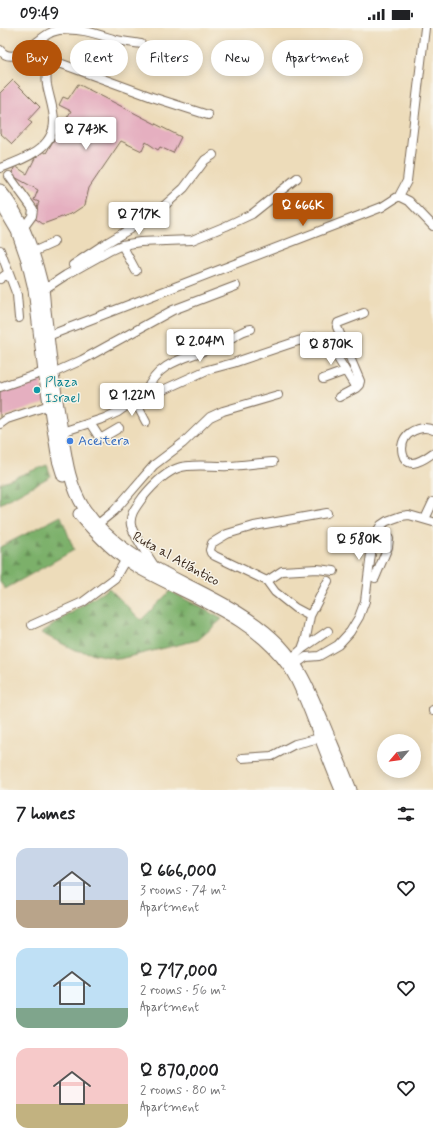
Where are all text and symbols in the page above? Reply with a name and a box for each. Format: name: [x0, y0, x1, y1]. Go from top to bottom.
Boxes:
text: 09:49: [20, 4, 59, 24]
chip: Buy: [12, 40, 62, 76]
chip: Rent: [70, 40, 128, 76]
chip: Filters: [136, 40, 203, 76]
chip: New: [211, 40, 264, 76]
chip: Apartment: [272, 40, 363, 76]
pin: Q 743K: [53, 117, 119, 151]
text: Q 743K: [64, 121, 108, 138]
pin: Q 666K: [270, 193, 336, 227]
text: Q 666K: [282, 197, 324, 214]
pin: Q 717K: [106, 202, 172, 236]
text: Q 717K: [117, 206, 161, 223]
pin: Q 2.04M: [163, 329, 237, 363]
pin: Q 870K: [298, 332, 364, 366]
text: Q 2.04M: [176, 333, 224, 350]
text: Q 870K: [309, 336, 353, 353]
place label: Plaza Israel: [45, 373, 80, 407]
pin: Q 1.22M: [95, 383, 169, 417]
marker: Plaza Israel: [32, 385, 42, 395]
text: Q 1.22M: [109, 387, 155, 404]
place label: Aceitera: [78, 432, 130, 450]
marker: Aceitera: [65, 436, 75, 446]
pin: Q 580K: [326, 527, 392, 561]
street label: Ruta al Atlántico: [129, 528, 223, 590]
text: Q 580K: [336, 531, 382, 548]
north arrow: [377, 734, 421, 778]
map controls: [377, 734, 421, 778]
text: 7 homes: [16, 803, 75, 825]
icon: filters: [395, 803, 417, 825]
text: Q 666,000: [140, 860, 216, 882]
icon: home: [48, 864, 96, 912]
icon: heart: [395, 877, 417, 899]
text: 3 rooms · 74 m²: [140, 882, 227, 899]
text: Apartment: [140, 899, 199, 916]
text: Q 717,000: [140, 960, 217, 982]
icon: home: [48, 964, 96, 1012]
icon: heart: [395, 977, 417, 999]
text: 2 rooms · 56 m²: [140, 982, 227, 999]
text: Apartment: [140, 999, 199, 1016]
text: Q 870,000: [140, 1060, 219, 1082]
icon: home: [48, 1064, 96, 1112]
icon: heart: [395, 1077, 417, 1099]
text: 2 rooms · 80 m²: [140, 1082, 226, 1099]
text: Apartment: [140, 1099, 199, 1116]

